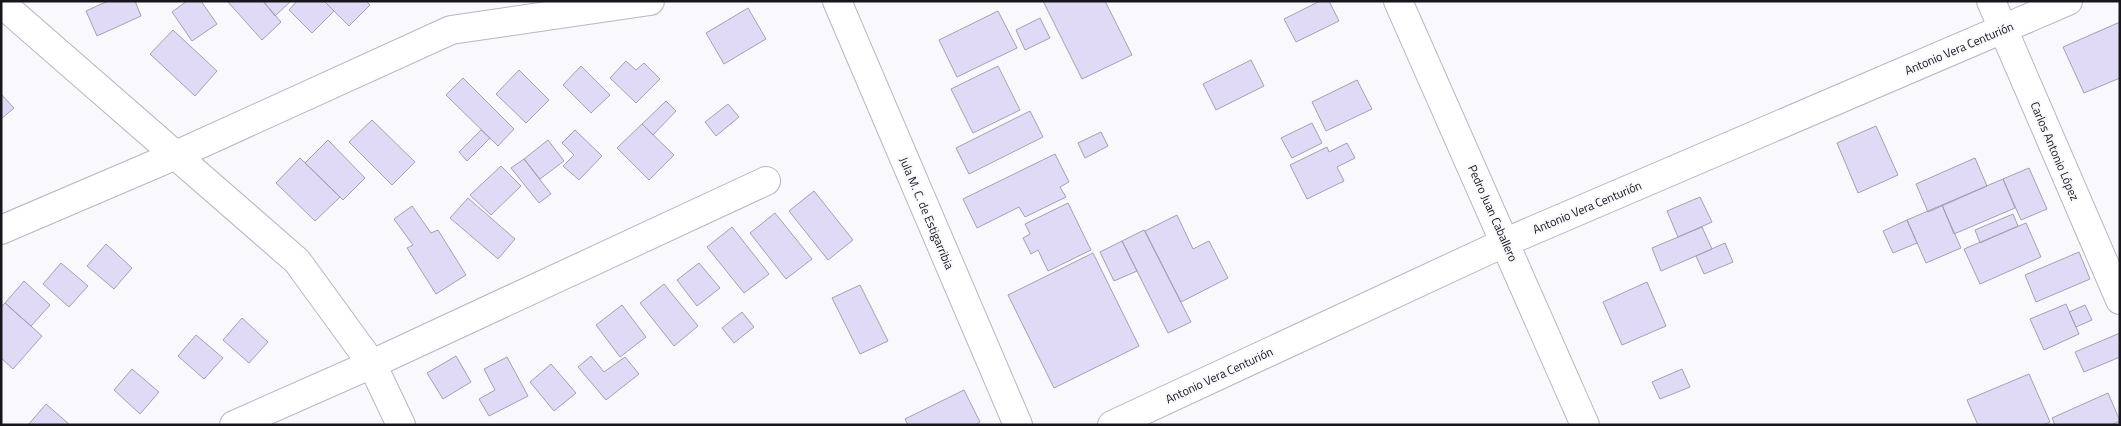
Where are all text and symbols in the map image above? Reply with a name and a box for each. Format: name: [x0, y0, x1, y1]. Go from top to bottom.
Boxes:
street label: Antonio Vera Centurión: [1902, 16, 2016, 80]
street label: Carlos Antonio López: [2026, 98, 2084, 204]
street label: Jula M. C. de Estigarribia: [895, 154, 959, 272]
street label: Pedro Juan Caballero: [1463, 162, 1523, 264]
street label: Antonio Vera Centurión: [1530, 175, 1644, 239]
street label: Antonio Vera Centurión: [1162, 342, 1276, 408]

